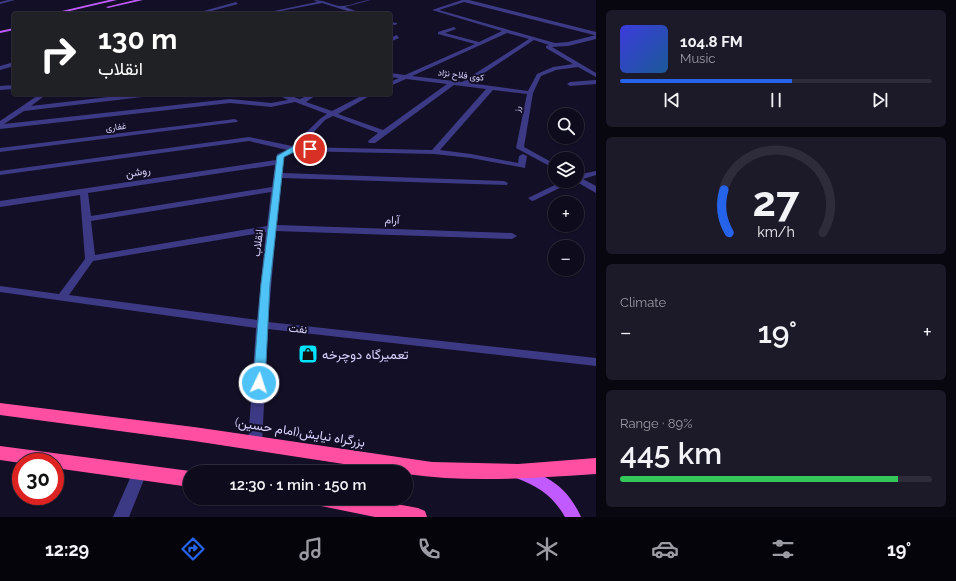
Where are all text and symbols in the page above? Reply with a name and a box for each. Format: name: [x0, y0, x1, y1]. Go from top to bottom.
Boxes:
text: 130 m: [98, 23, 177, 56]
icon: right: [32, 28, 84, 80]
text: 104.8 FM: [680, 33, 743, 51]
text: Music: [680, 51, 715, 66]
text: انقلاب: [98, 58, 143, 79]
street label: کوی فلاح نژاد: [437, 67, 485, 84]
icon: previous: [661, 89, 683, 111]
icon: pause: [765, 89, 787, 111]
icon: next: [869, 89, 891, 111]
street label: رز: [511, 105, 523, 114]
map controls: [548, 108, 584, 276]
button: search: [548, 108, 584, 144]
street label: غفاری: [105, 121, 127, 134]
pin: [293, 132, 327, 166]
icon: arrive: [299, 138, 321, 160]
button: layers: [548, 152, 584, 188]
street label: روشن: [125, 164, 152, 180]
text: 27: [753, 177, 800, 226]
button: +: [548, 196, 584, 232]
street label: آرام: [384, 213, 401, 228]
text: km/h: [757, 224, 795, 240]
street label: انقلاب: [250, 229, 266, 257]
button: −: [548, 240, 584, 276]
text: Climate: [620, 295, 666, 310]
text: 19°: [758, 315, 797, 350]
text: −: [620, 319, 632, 345]
text: +: [923, 319, 932, 345]
street label: نفت: [288, 322, 308, 336]
shop icon: تعمیرگاه دوچرخه: [297, 343, 319, 365]
place label: تعمیرگاه دوچرخه: [322, 347, 409, 364]
position arrow: [238, 362, 280, 404]
street label: بزرگراه نیایش(امام حسین): [234, 414, 366, 451]
text: Range · 89%: [620, 416, 692, 431]
text: 445 km: [620, 436, 722, 471]
speed limit sign: 30: [12, 453, 64, 505]
text: 12:30 · 1 min · 150 m: [230, 476, 366, 494]
icon: directions: [179, 535, 207, 563]
icon: music: [297, 535, 325, 563]
icon: phone: [415, 535, 443, 563]
icon: climate: [533, 535, 561, 563]
icon: car: [651, 535, 679, 563]
icon: filters: [769, 535, 797, 563]
text: 12:29: [45, 539, 89, 560]
text: 19°: [887, 539, 911, 560]

